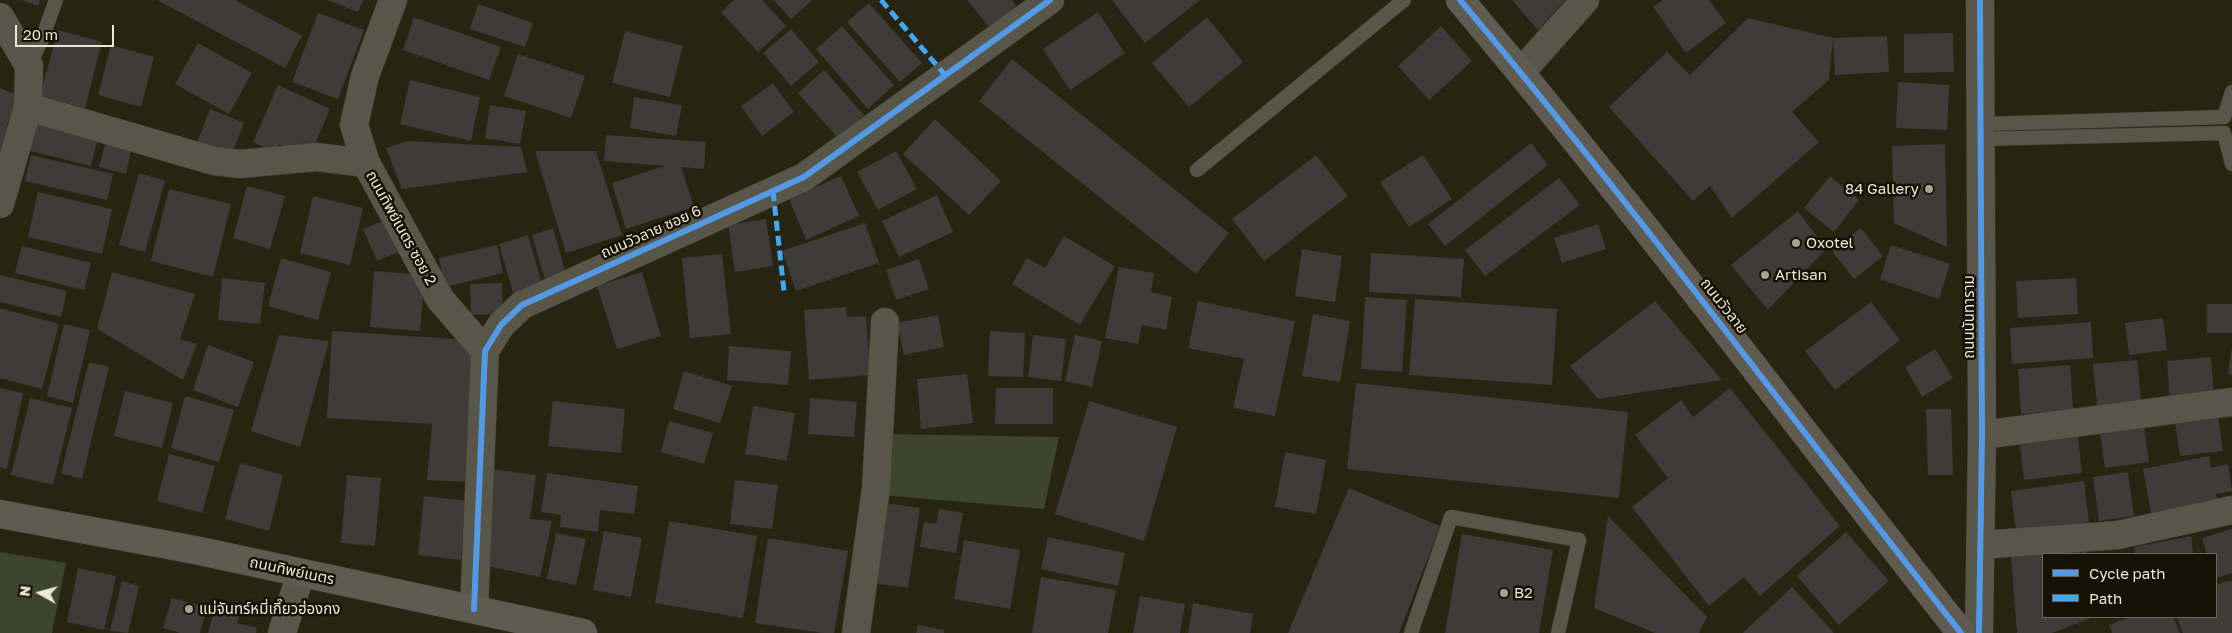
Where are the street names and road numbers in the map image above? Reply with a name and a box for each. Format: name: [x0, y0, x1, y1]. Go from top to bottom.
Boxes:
street label: ถนนทิพย์เนตร ซอย 2: [362, 168, 440, 288]
street label: ถนนวัวลาย ซอย 6: [598, 202, 704, 262]
street label: ถนนวัวลาย: [1697, 275, 1751, 337]
street label: ถนนนันทาราม: [1960, 275, 1978, 359]
street label: ถนนทิพย์เนตร: [248, 553, 336, 589]

